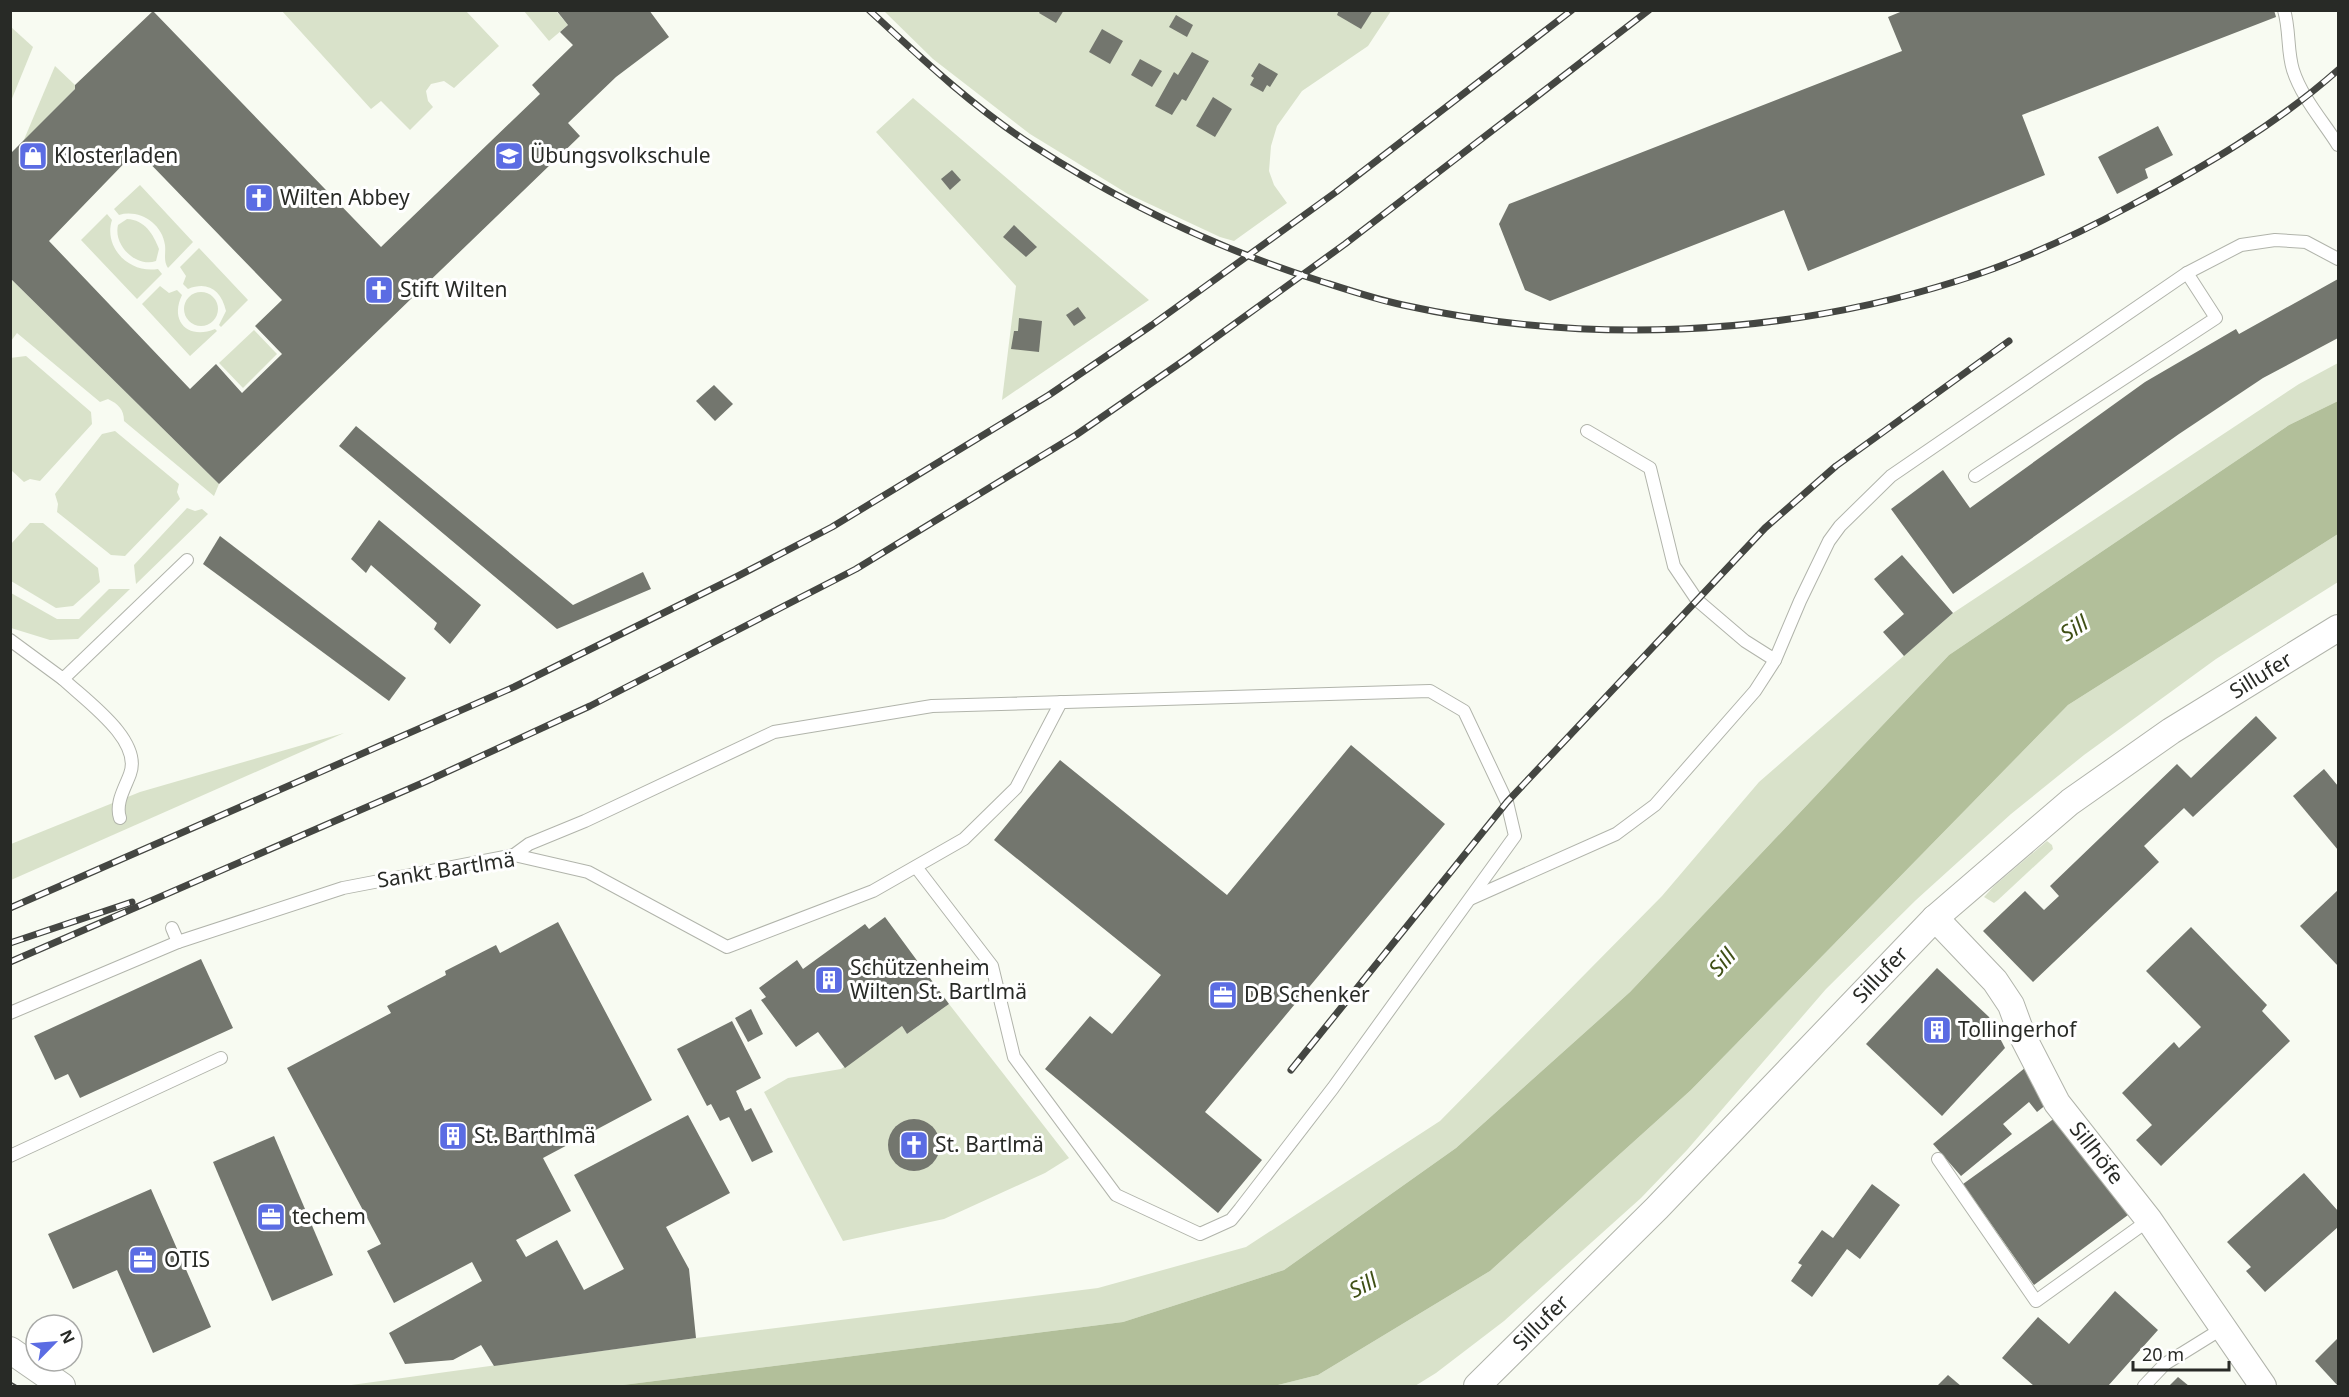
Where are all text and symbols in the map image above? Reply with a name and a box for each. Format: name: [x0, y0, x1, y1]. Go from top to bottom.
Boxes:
shop icon: Klosterladen: [17, 140, 49, 172]
school or university icon: Übungsvolkschule: [493, 140, 525, 172]
place label: Klosterladen: [54, 141, 178, 169]
place label: Übungsvolkschule: [530, 141, 711, 169]
church icon: Wilten Abbey: [243, 182, 275, 214]
place label: Wilten Abbey: [280, 183, 410, 211]
church icon: Stift Wilten: [363, 274, 395, 306]
place label: Stift Wilten: [400, 275, 508, 303]
water label: Sill: [2054, 606, 2094, 647]
street label: Sillufer: [2224, 645, 2297, 705]
street label: Sankt Bartlmä: [375, 844, 517, 894]
water label: Sill: [1701, 940, 1743, 982]
street label: Sillufer: [1846, 940, 1914, 1009]
place label: Schützenheim Wilten St. Bartlmä: [850, 953, 1027, 1005]
building icon: Schützenheim Wilten St. Bartlmä: [813, 964, 845, 996]
office icon: DB Schenker: [1207, 979, 1239, 1011]
place label: DB Schenker: [1244, 980, 1370, 1008]
building icon: Tollingerhof: [1921, 1014, 1953, 1046]
place label: Tollingerhof: [1958, 1015, 2078, 1043]
street label: Sillhöfe: [2064, 1115, 2131, 1190]
building icon: St. Barthlmä: [437, 1120, 469, 1152]
place label: St. Barthlmä: [474, 1121, 596, 1149]
church icon: St. Bartlmä: [898, 1129, 930, 1161]
place label: St. Bartlmä: [935, 1130, 1044, 1158]
office icon: techem: [255, 1201, 287, 1233]
place label: techem: [292, 1202, 366, 1230]
office icon: OTIS: [127, 1244, 159, 1276]
place label: OTIS: [164, 1245, 210, 1273]
water label: Sill: [1343, 1264, 1383, 1304]
street label: Sillufer: [1506, 1288, 1575, 1356]
north arrow: [24, 1313, 84, 1373]
text: N: [55, 1326, 80, 1347]
scale bar: [2133, 1334, 2229, 1372]
text: 20 m: [2142, 1342, 2184, 1366]

